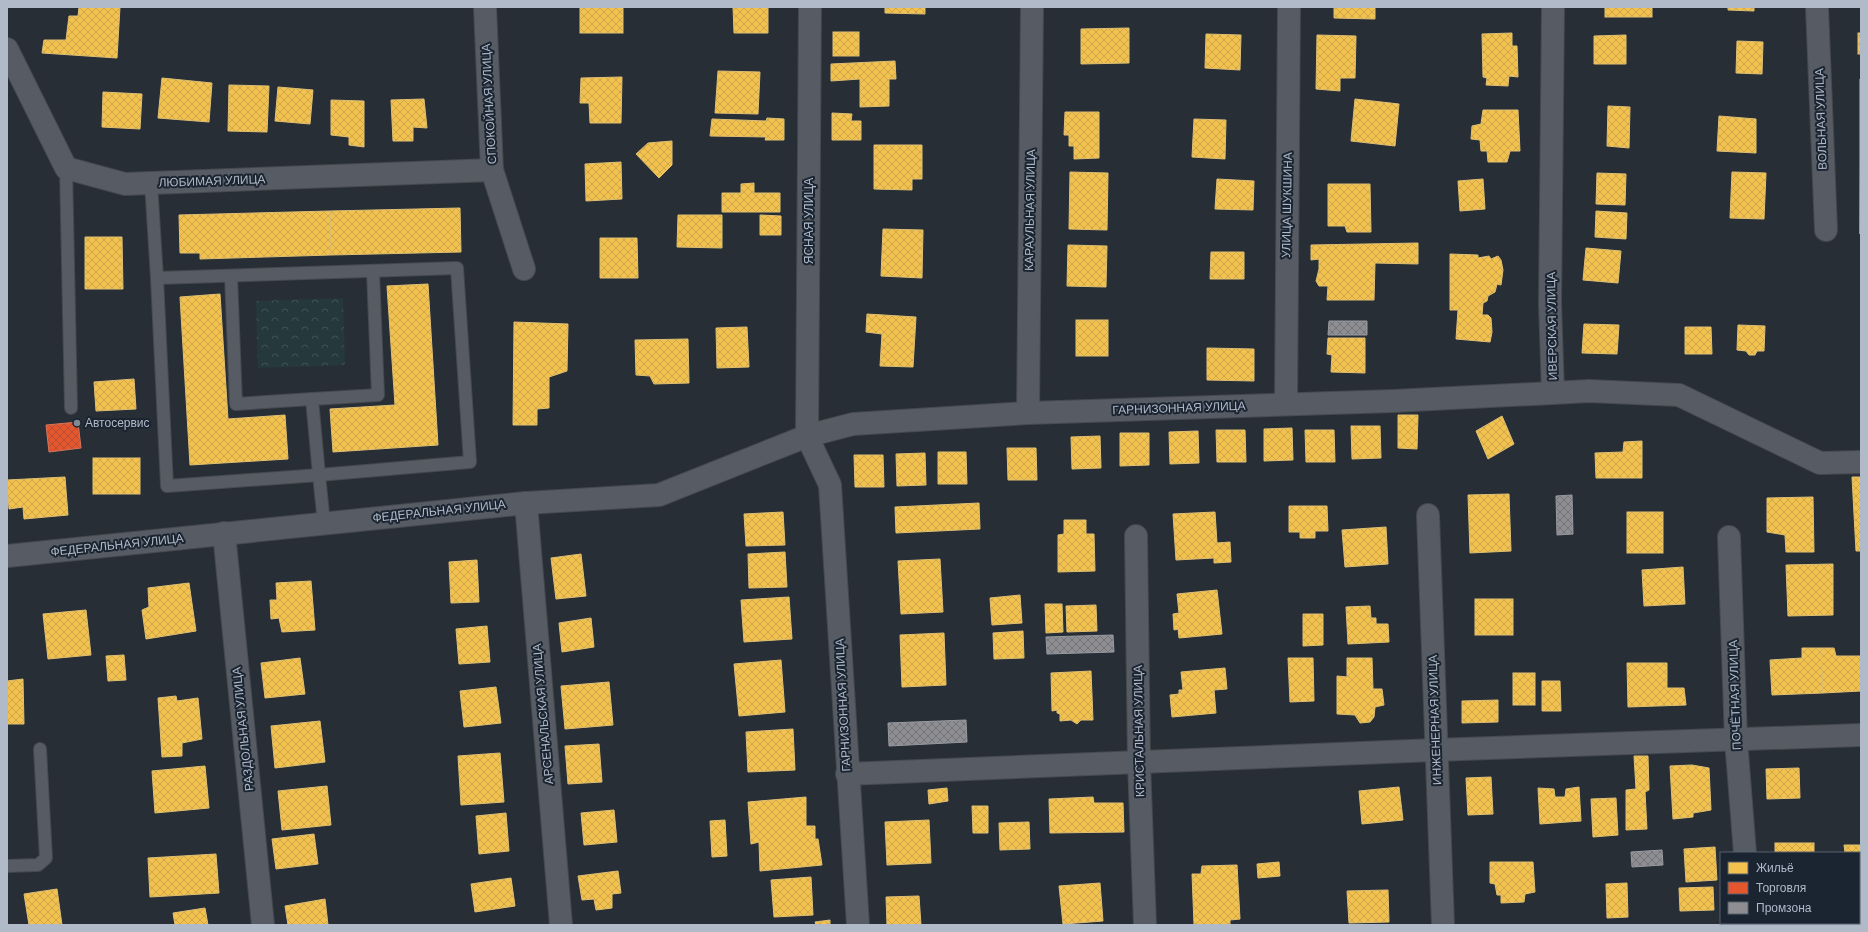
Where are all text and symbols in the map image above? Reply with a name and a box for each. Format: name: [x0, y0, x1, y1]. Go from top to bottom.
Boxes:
street label: СПОКОЙНАЯ УЛИЦА: [478, 43, 500, 165]
street label: ВОЛЬНАЯ УЛИЦА: [1811, 68, 1831, 170]
street label: КАРАУЛЬНАЯ УЛИЦА: [1021, 149, 1039, 271]
street label: УЛИЦА ШУКШИНА: [1278, 152, 1296, 258]
street label: ЛЮБИМАЯ УЛИЦА: [158, 171, 266, 191]
street label: ЯСНАЯ УЛИЦА: [801, 178, 817, 264]
street label: ИВЕРСКАЯ УЛИЦА: [1543, 272, 1561, 380]
street label: ГАРНИЗОННАЯ УЛИЦА: [1112, 398, 1246, 418]
place label: Автосервис: [85, 415, 150, 431]
marker: Автосервис: [72, 418, 82, 428]
street label: ФЕДЕРАЛЬНАЯ УЛИЦА: [372, 496, 506, 526]
street label: ФЕДЕРАЛЬНАЯ УЛИЦА: [50, 530, 184, 560]
street label: ГАРНИЗОННАЯ УЛИЦА: [832, 638, 854, 772]
street label: ПОЧЁТНАЯ УЛИЦА: [1725, 640, 1745, 750]
street label: АРСЕНАЛЬСКАЯ УЛИЦА: [529, 643, 557, 785]
street label: ИНЖЕНЕРНАЯ УЛИЦА: [1425, 655, 1445, 785]
street label: КРИСТАЛЬНАЯ УЛИЦА: [1130, 665, 1148, 797]
street label: РАЗДОЛЬНАЯ УЛИЦА: [229, 666, 257, 792]
legend: [1720, 852, 1860, 924]
text: Жильё: [1756, 860, 1794, 876]
text: Торговля: [1756, 880, 1806, 896]
text: Промзона: [1756, 900, 1812, 916]

